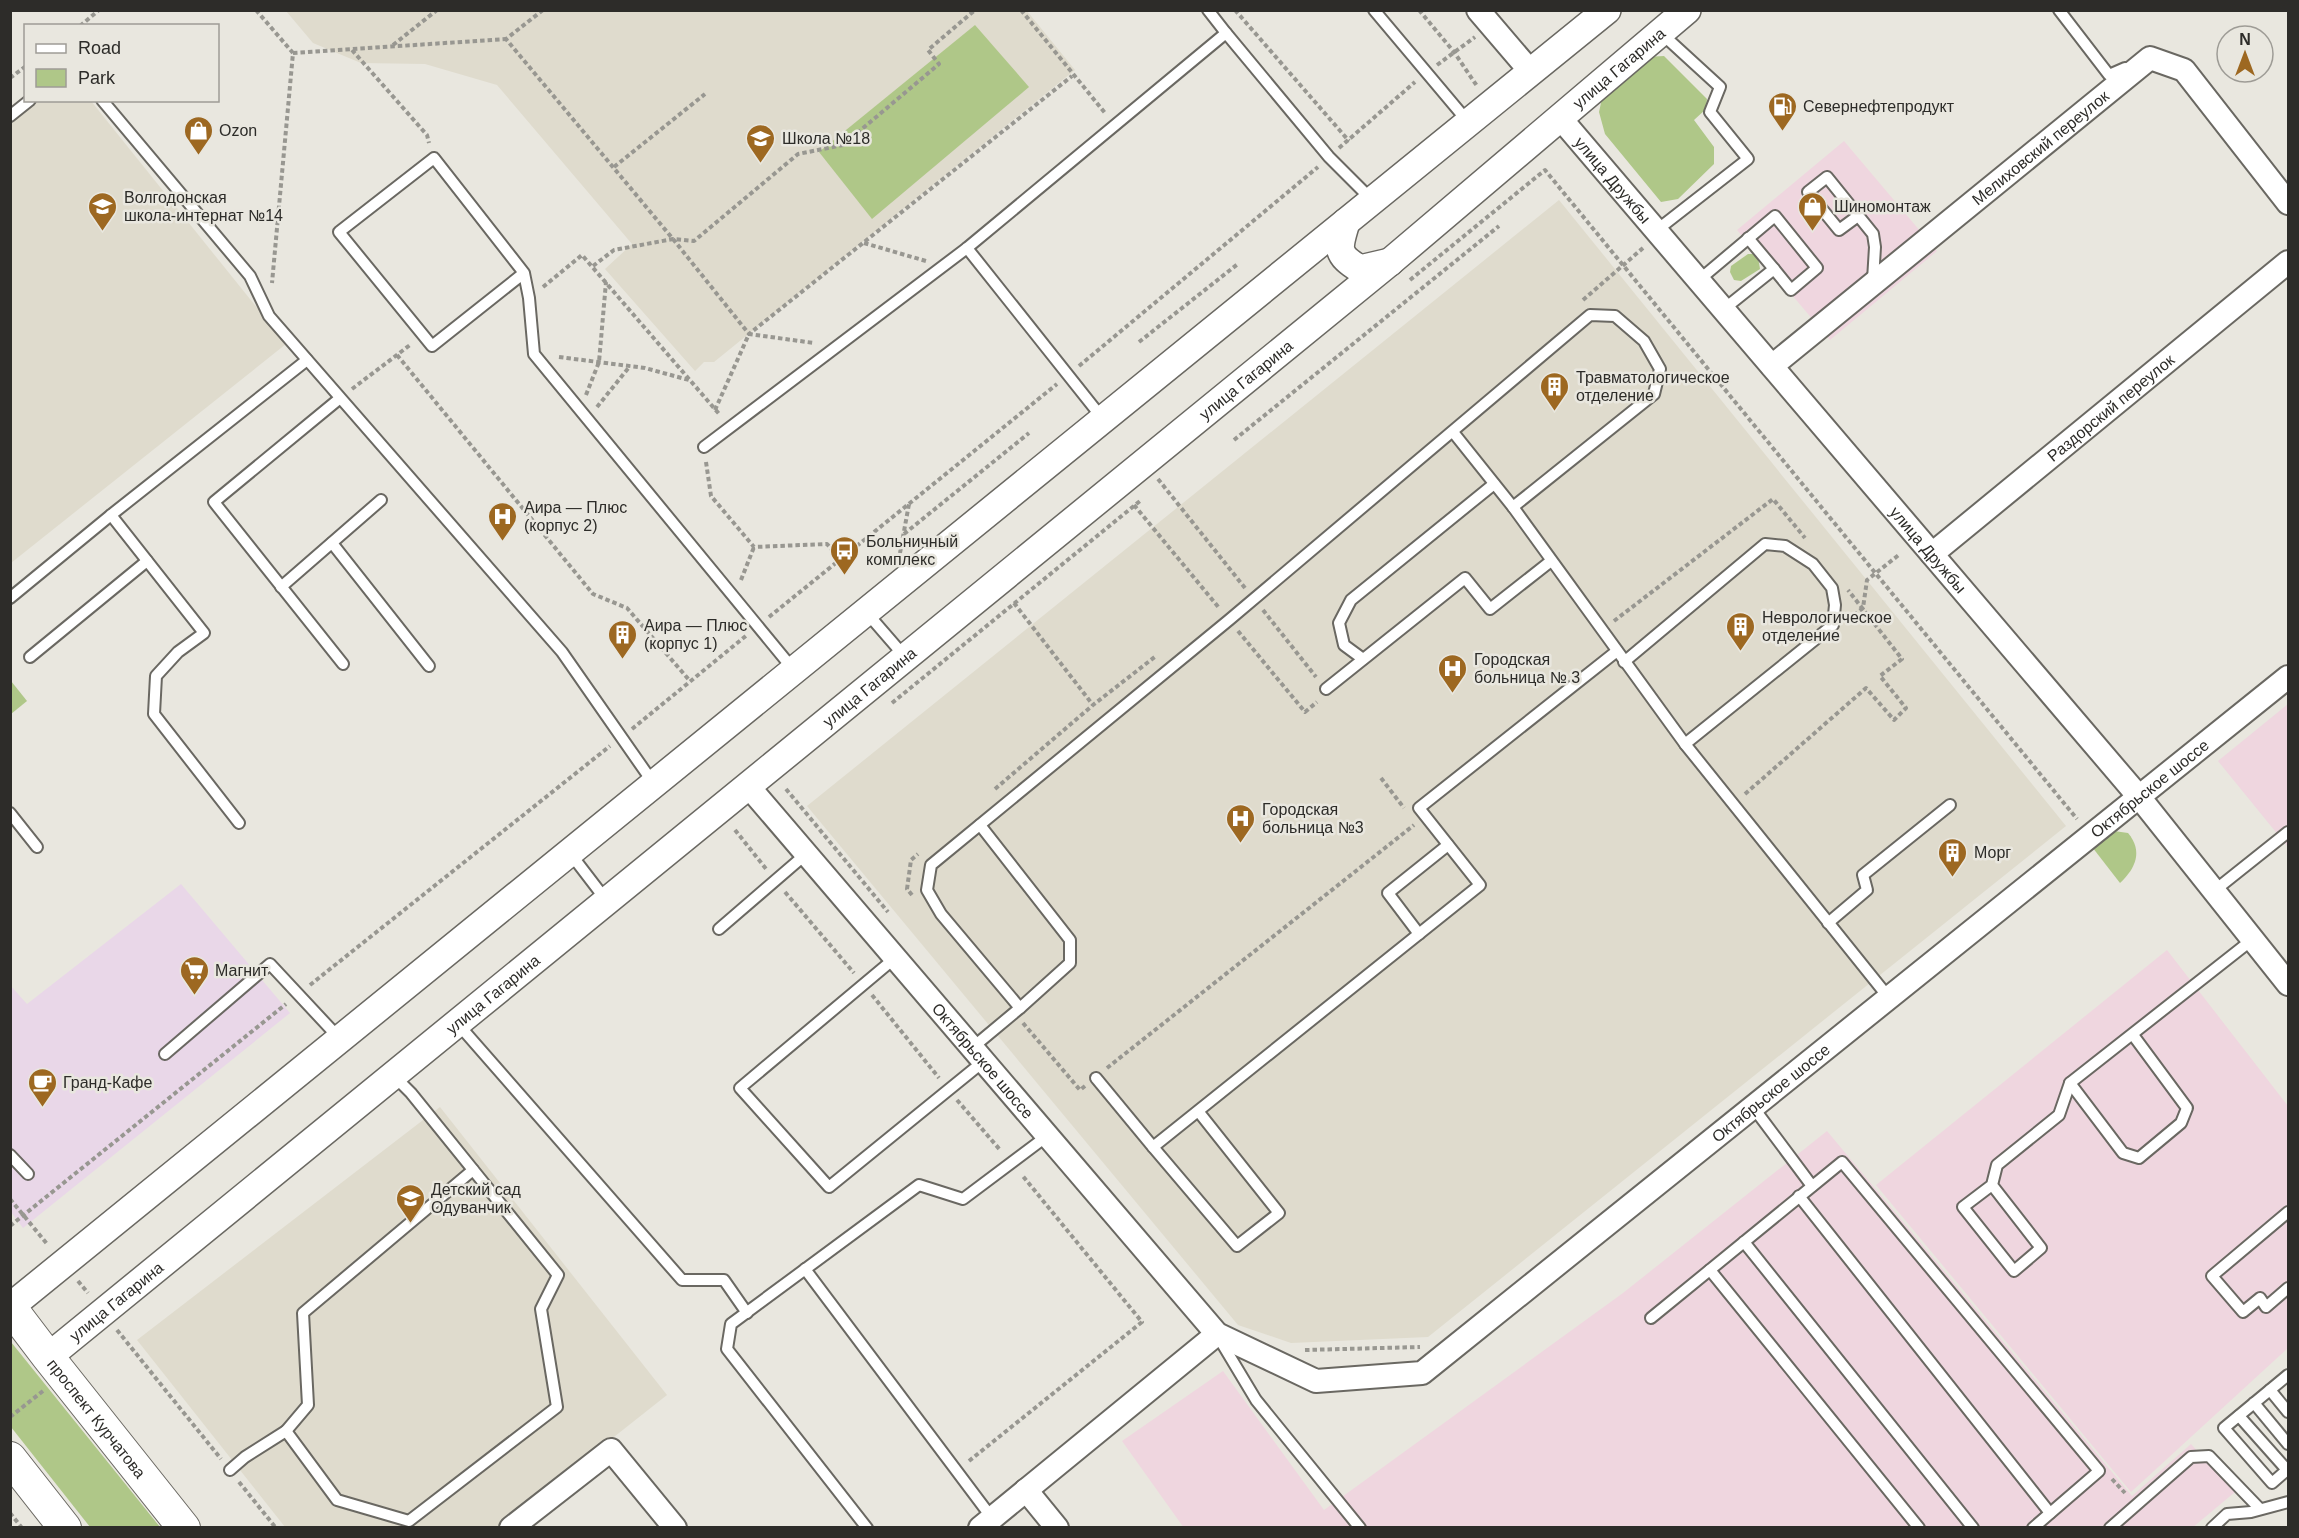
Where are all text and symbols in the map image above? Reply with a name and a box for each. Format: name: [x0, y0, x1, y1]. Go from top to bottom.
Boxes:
legend: [24, 24, 219, 102]
north arrow: [2215, 24, 2275, 84]
street label: улица Гагарина: [1570, 25, 1669, 112]
text: N: [2239, 31, 2251, 48]
text: Road: [78, 38, 121, 58]
text: Park: [78, 68, 116, 88]
street label: Мелиховский переулок: [1969, 87, 2113, 208]
fuel station icon: Севернефтепродукт: [1766, 90, 1798, 132]
place label: Севернефтепродукт: [1803, 98, 1955, 115]
shop icon: Ozon: [182, 114, 214, 156]
place label: Ozon: [219, 122, 257, 139]
school or university icon: Школа №18: [745, 122, 777, 164]
place label: Школа №18: [782, 130, 870, 147]
street label: улица Дружбы: [1571, 134, 1654, 227]
place label: Волгодонская школа-интернат №14: [124, 189, 283, 224]
school or university icon: Волгодонская школа-интернат №14: [87, 190, 119, 232]
shop icon: Шиномонтаж: [1797, 190, 1829, 232]
place label: Шиномонтаж: [1834, 198, 1931, 215]
street label: улица Гагарина: [1196, 337, 1296, 423]
street label: Раздорский переулок: [2044, 350, 2178, 465]
place label: Травматологическое отделение: [1576, 369, 1730, 404]
building icon: Травматологическое отделение: [1539, 370, 1571, 412]
place label: Аира — Плюс (корпус 2): [524, 499, 627, 534]
hospital icon: Аира — Плюс (корпус 2): [487, 500, 519, 542]
street label: улица Дружбы: [1886, 503, 1969, 597]
place label: Больничный комплекс: [866, 533, 958, 568]
bus stop icon: Больничный комплекс: [829, 534, 861, 576]
place label: Неврологическое отделение: [1762, 609, 1892, 644]
building icon: Неврологическое отделение: [1725, 610, 1757, 652]
place label: Аира — Плюс (корпус 1): [644, 617, 747, 652]
building icon: Аира — Плюс (корпус 1): [607, 618, 639, 660]
street label: улица Гагарина: [820, 644, 920, 730]
place label: Городская больница № 3: [1474, 651, 1580, 686]
hospital icon: Городская больница № 3: [1437, 652, 1469, 694]
street label: Октябрьское шоссе: [2087, 736, 2212, 841]
place label: Городская больница №3: [1262, 801, 1364, 836]
hospital icon: Городская больница №3: [1225, 802, 1257, 844]
building icon: Морг: [1937, 836, 1969, 878]
place label: Морг: [1974, 844, 2011, 861]
street label: улица Гагарина: [443, 951, 543, 1037]
supermarket icon: Магнит: [178, 954, 210, 996]
place label: Магнит: [215, 962, 269, 979]
street label: Октябрьское шоссе: [929, 1000, 1037, 1122]
street label: Октябрьское шоссе: [1709, 1041, 1833, 1146]
cafe icon: Гранд-Кафе: [26, 1066, 58, 1108]
place label: Гранд-Кафе: [63, 1074, 152, 1091]
place label: Детский сад Одуванчик: [431, 1181, 522, 1216]
school or university icon: Детский сад Одуванчик: [394, 1182, 426, 1224]
street label: улица Гагарина: [67, 1259, 167, 1345]
street label: проспект Курчатова: [44, 1356, 149, 1481]

